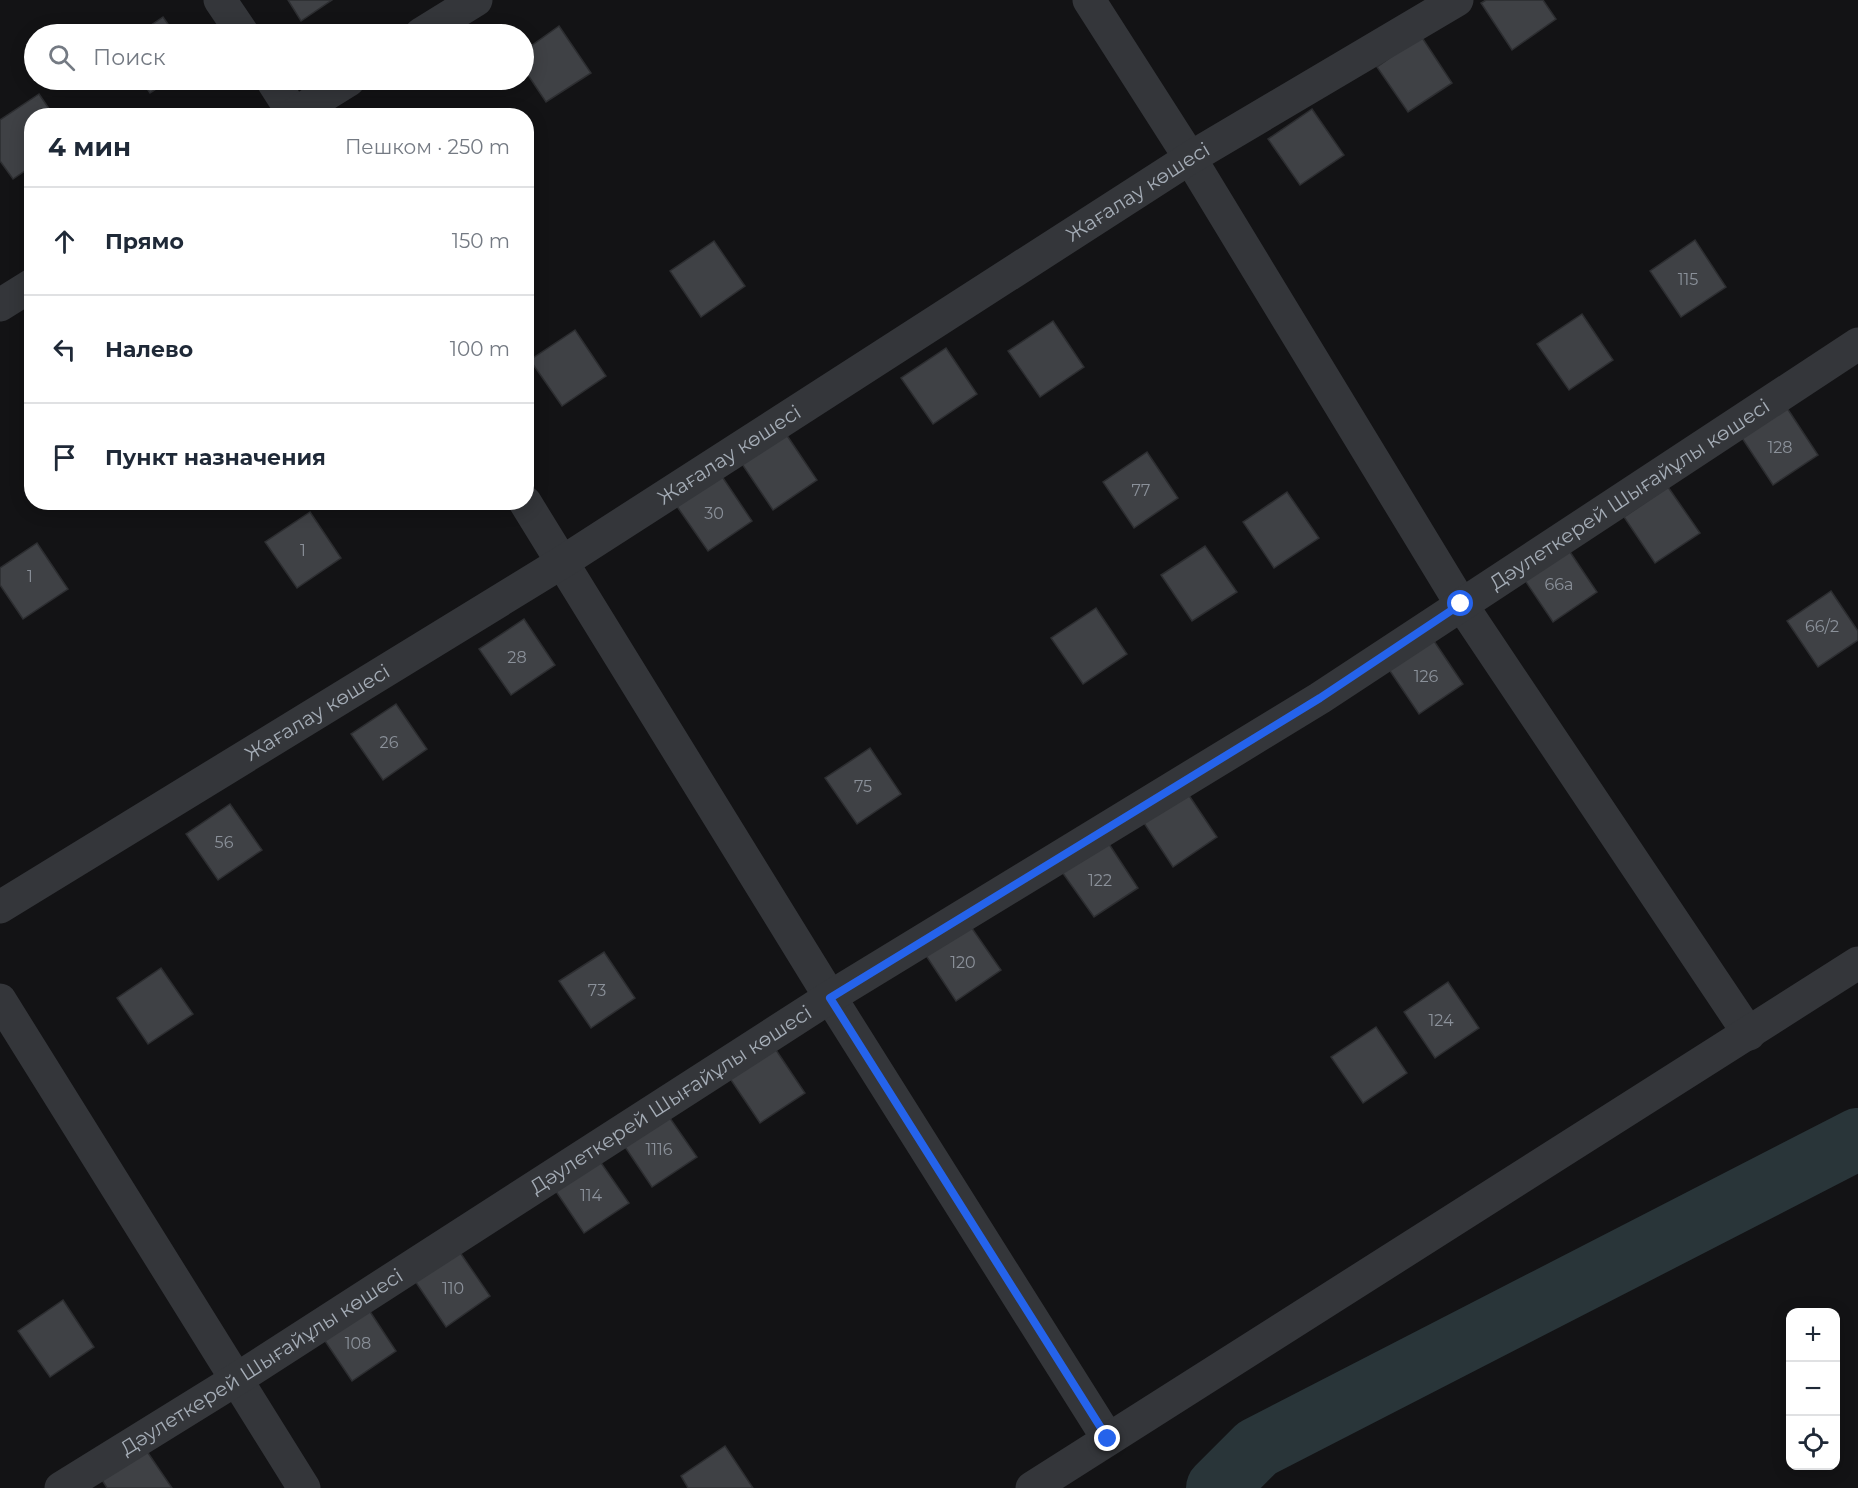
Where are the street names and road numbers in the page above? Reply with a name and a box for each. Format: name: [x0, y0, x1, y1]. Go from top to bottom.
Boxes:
street label: Жағалау көшесі: [1062, 137, 1214, 247]
street label: Дәулеткерей Шығайұлы көшесі: [1485, 394, 1774, 595]
street label: Жағалау көшесі: [653, 400, 805, 510]
street label: Жағалау көшесі: [240, 659, 394, 766]
street label: Дәулеткерей Шығайұлы көшесі: [526, 1000, 816, 1199]
street label: Дәулеткерей Шығайұлы көшесі: [116, 1263, 407, 1460]

